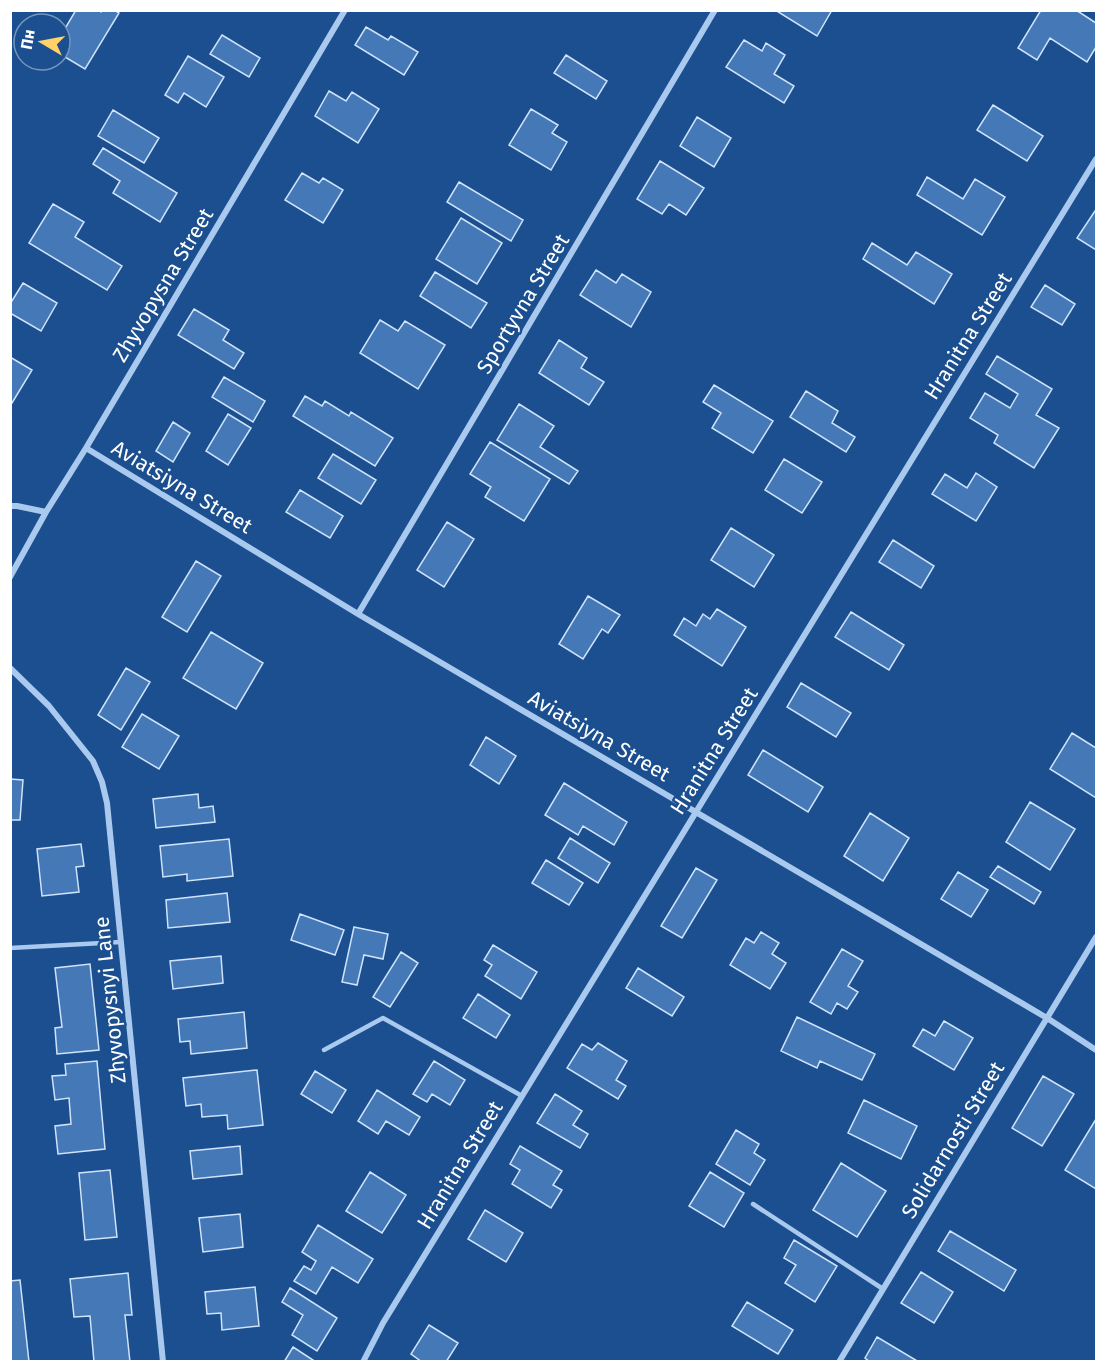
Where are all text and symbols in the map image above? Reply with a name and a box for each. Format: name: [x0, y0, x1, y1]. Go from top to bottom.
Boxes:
north arrow: [12, 12, 72, 72]
text: Пн: [17, 28, 39, 51]
street label: Zhyvopysna Street: [107, 203, 219, 367]
street label: Sportyvna Street: [471, 229, 575, 379]
street label: Hranitna Street: [919, 267, 1018, 404]
street label: Aviatsiyna Street: [107, 435, 257, 539]
street label: Hranitna Street: [665, 682, 764, 819]
street label: Aviatsiyna Street: [523, 685, 675, 787]
street label: Zhyvopysnyi Lane: [88, 915, 132, 1085]
street label: Solidarnosti Street: [896, 1057, 1010, 1223]
street label: Hranitna Street: [411, 1096, 509, 1234]

